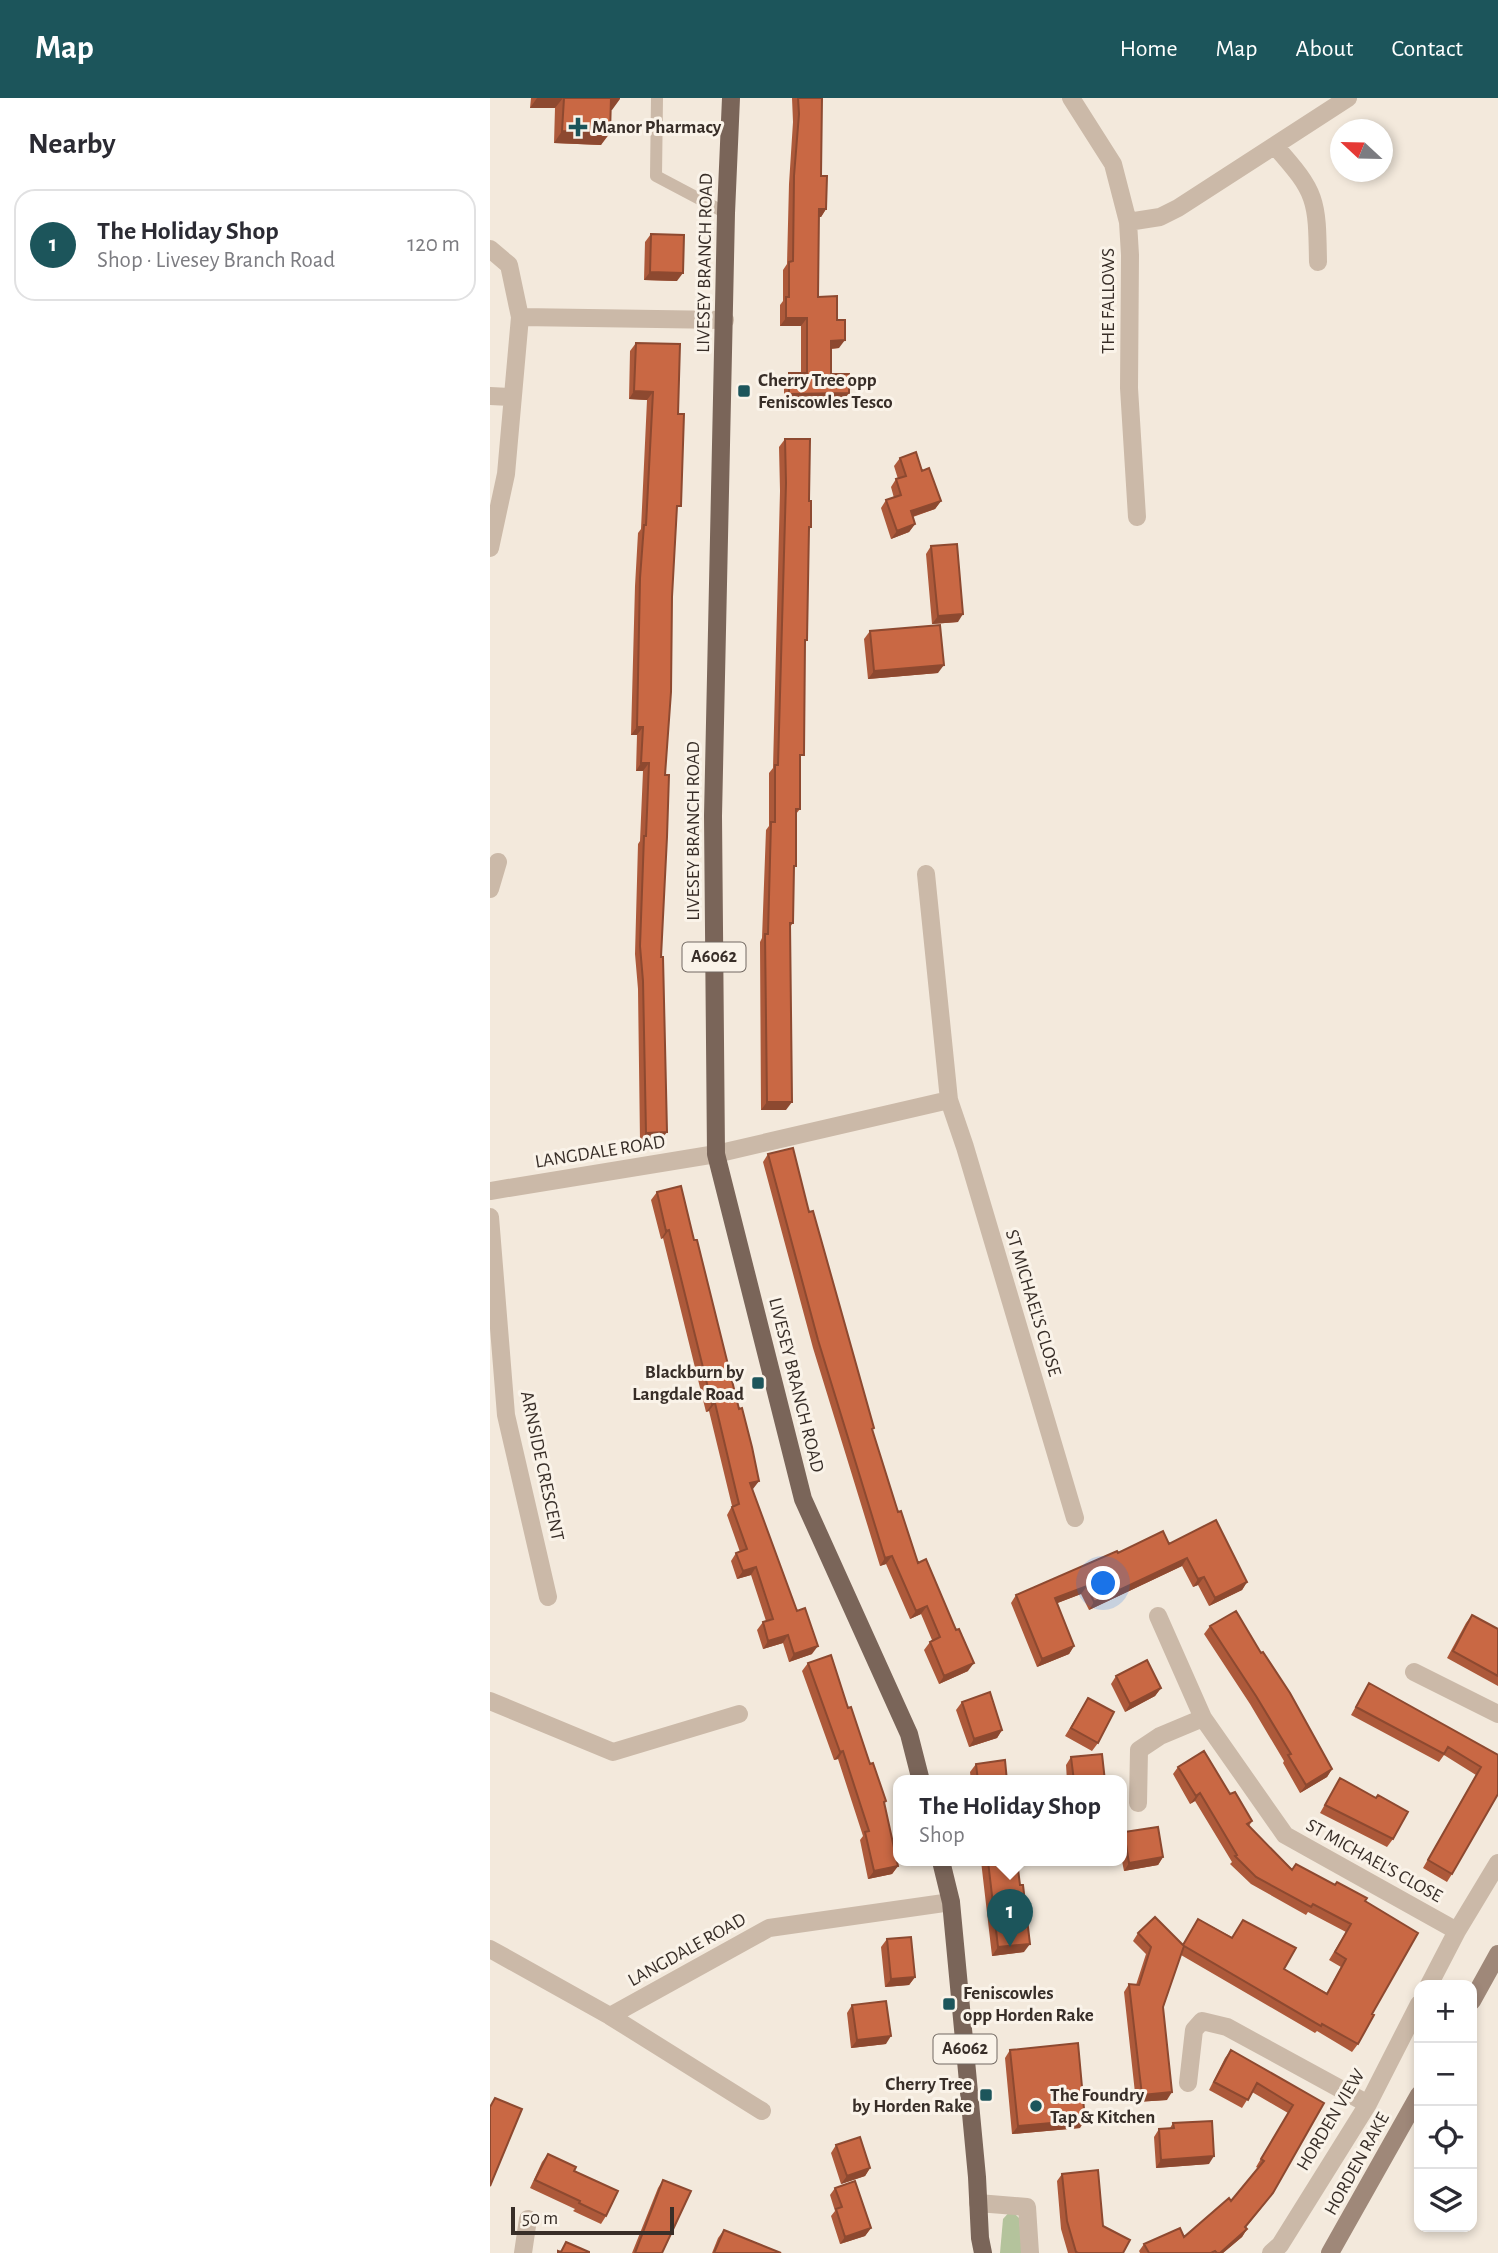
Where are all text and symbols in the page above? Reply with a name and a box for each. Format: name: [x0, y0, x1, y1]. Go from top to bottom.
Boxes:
text: Map: [35, 32, 94, 65]
text: Home: [1120, 37, 1178, 61]
text: Map: [1216, 37, 1258, 61]
text: About: [1296, 37, 1353, 61]
text: Contact: [1391, 37, 1463, 61]
place label: Manor Pharmacy: [592, 118, 722, 137]
marker: Manor Pharmacy: [570, 119, 586, 135]
north arrow: [1330, 119, 1393, 182]
text: Nearby: [28, 129, 116, 159]
street label: LIVESEY BRANCH ROAD: [694, 173, 716, 353]
text: The Holiday Shop: [97, 218, 279, 244]
text: 1: [49, 233, 57, 256]
text: 120 m: [407, 233, 460, 256]
street label: THE FALLOWS: [1099, 248, 1118, 354]
text: Shop · Livesey Branch Road: [97, 249, 335, 272]
place label: Cherry Tree opp Feniscowles Tesco: [758, 371, 893, 412]
marker: Cherry Tree opp Feniscowles Tesco: [736, 383, 752, 399]
street label: LIVESEY BRANCH ROAD: [684, 741, 703, 921]
road number: A6062: [682, 942, 746, 972]
street label: LANGDALE ROAD: [534, 1132, 666, 1172]
street label: ST MICHAEL'S CLOSE: [1002, 1227, 1064, 1379]
street label: LIVESEY BRANCH ROAD: [765, 1296, 827, 1474]
place label: Blackburn by Langdale Road: [632, 1363, 744, 1404]
marker: Blackburn by Langdale Road: [750, 1375, 766, 1391]
street label: ARNSIDE CRESCENT: [517, 1389, 567, 1543]
your location: [1086, 1566, 1120, 1600]
popup: [893, 1775, 1127, 1866]
text: The Holiday Shop: [919, 1793, 1101, 1819]
street label: ST MICHAEL'S CLOSE: [1303, 1816, 1445, 1906]
text: Shop: [919, 1824, 965, 1847]
pin: 1: [987, 1889, 1033, 1947]
street label: LANGDALE ROAD: [625, 1910, 749, 1990]
map controls: [1414, 1980, 1477, 2232]
button: +: [1414, 1980, 1477, 2043]
place label: Feniscowles opp Horden Rake: [963, 1984, 1094, 2025]
marker: Feniscowles opp Horden Rake: [941, 1996, 957, 2012]
road number: A6062: [934, 2035, 996, 2064]
button: −: [1414, 2043, 1477, 2106]
street label: HORDEN VIEW: [1293, 2066, 1369, 2174]
place label: Cherry Tree by Horden Rake: [852, 2075, 972, 2116]
place label: The Foundry Tap & Kitchen: [1050, 2086, 1155, 2127]
marker: Cherry Tree by Horden Rake: [978, 2087, 994, 2103]
marker: The Foundry Tap & Kitchen: [1028, 2098, 1044, 2114]
button: locate: [1414, 2106, 1477, 2169]
street label: HORDEN RAKE: [1321, 2110, 1393, 2218]
button: layers: [1414, 2169, 1477, 2232]
scale bar: [511, 2204, 674, 2236]
text: 50 m: [522, 2209, 558, 2228]

